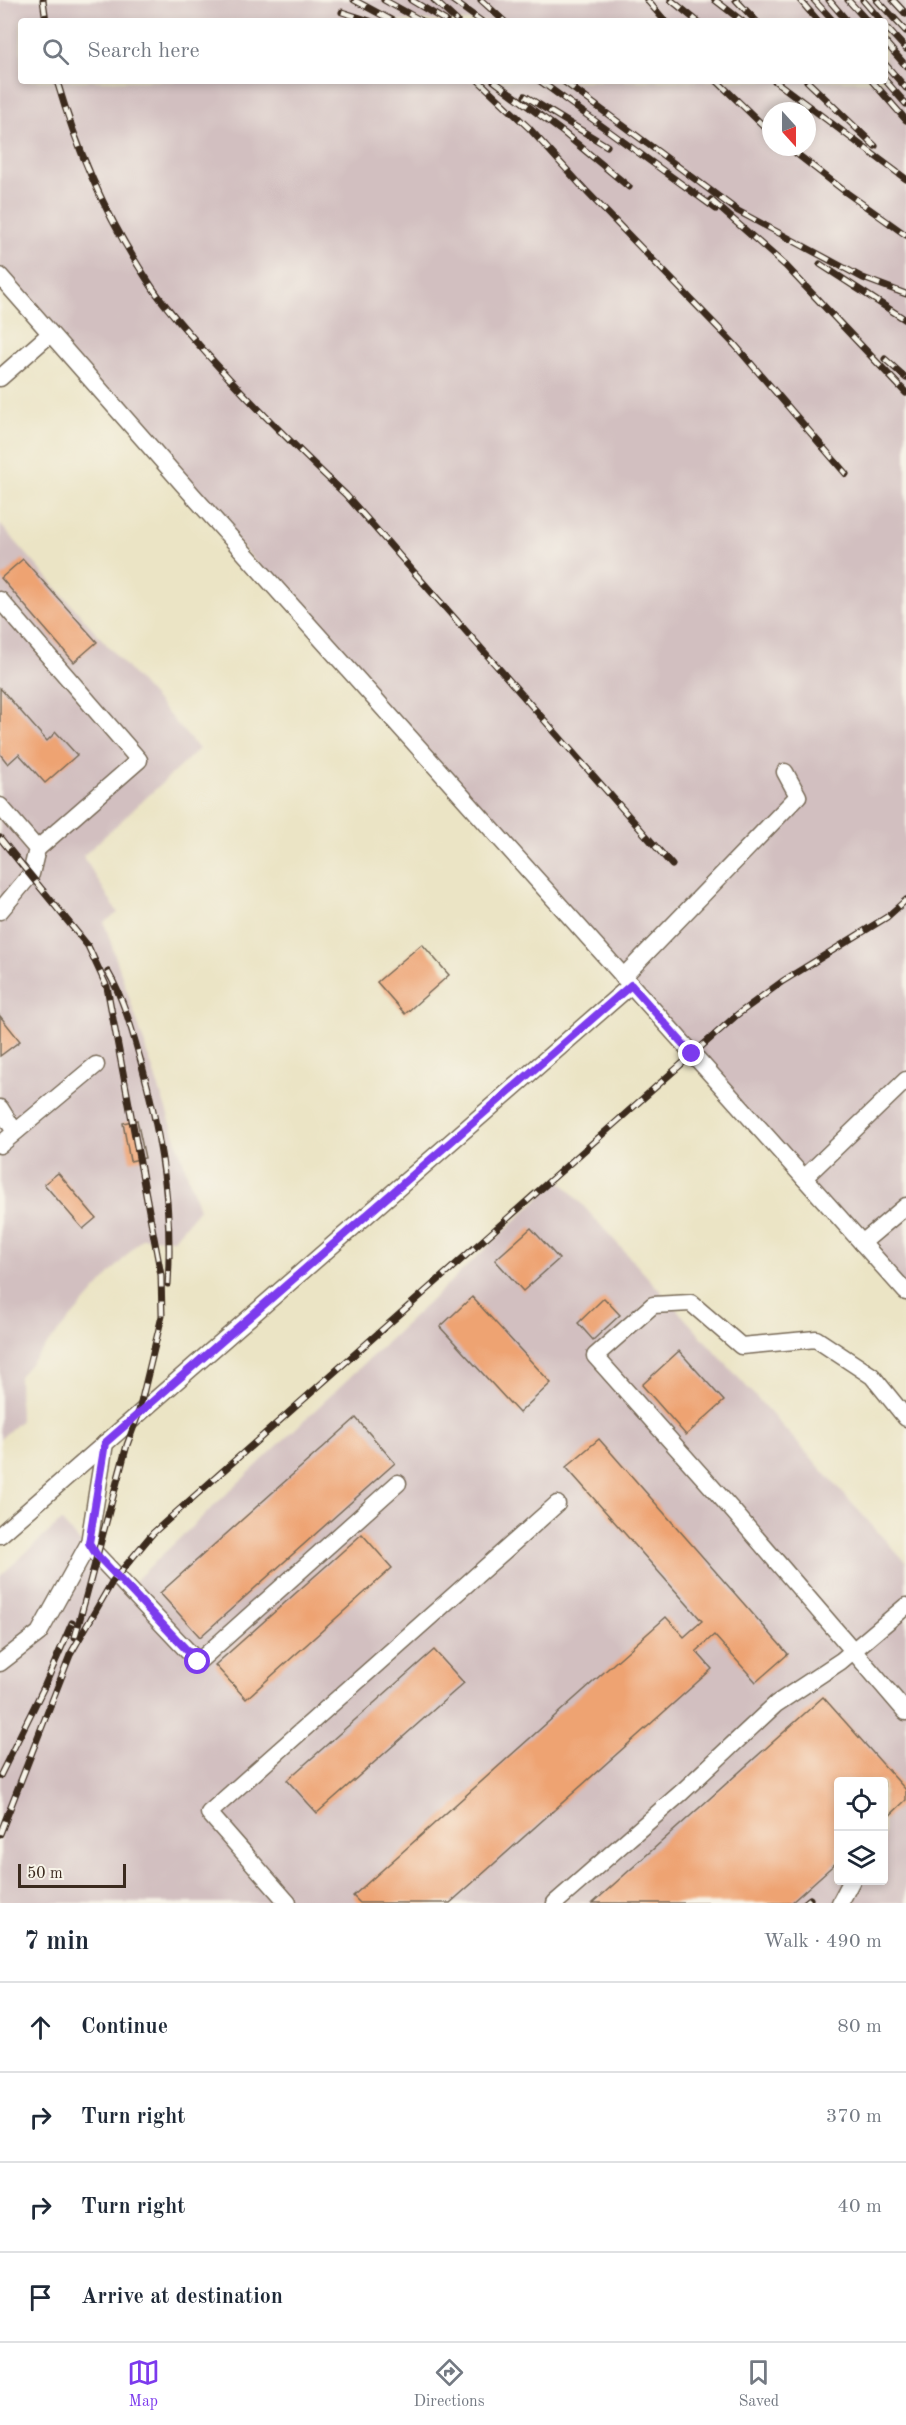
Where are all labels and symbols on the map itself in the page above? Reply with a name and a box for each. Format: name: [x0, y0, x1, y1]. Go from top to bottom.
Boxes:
north arrow: [762, 102, 816, 156]
route end: [678, 1040, 704, 1066]
route start: [184, 1648, 210, 1674]
scale bar: [18, 1861, 126, 1888]

